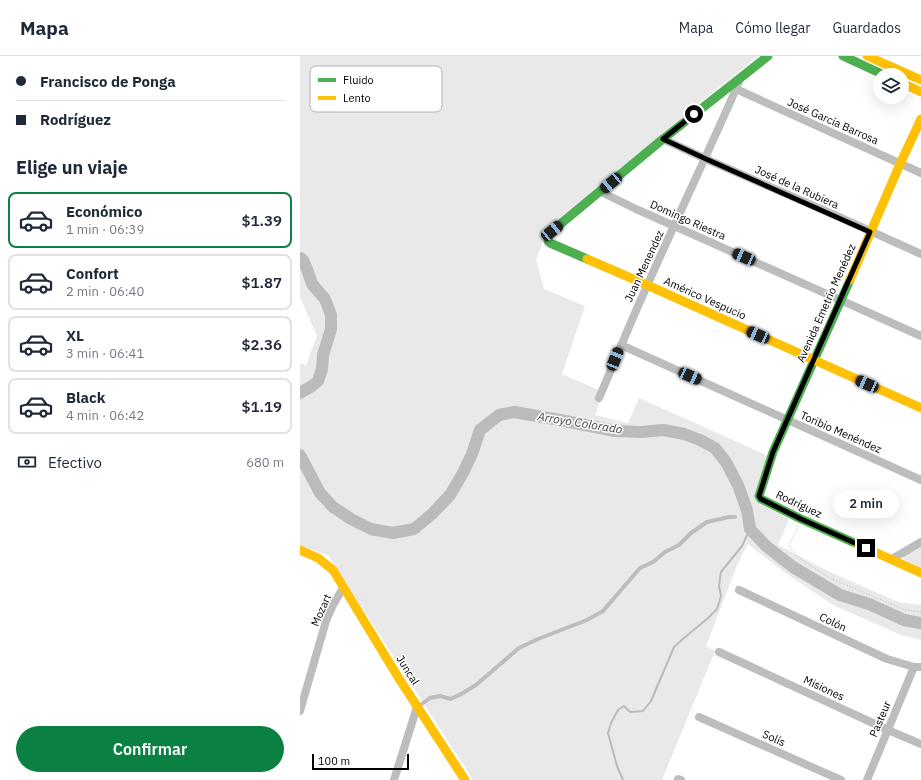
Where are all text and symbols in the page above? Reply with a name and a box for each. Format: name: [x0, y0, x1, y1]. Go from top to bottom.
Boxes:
text: Mapa: [20, 16, 69, 40]
text: Mapa: [679, 19, 713, 37]
text: Cómo llegar: [735, 19, 810, 37]
text: Guardados: [832, 19, 901, 37]
legend: [310, 66, 442, 112]
map controls: [873, 68, 909, 104]
button: layers: [873, 68, 909, 104]
text: Francisco de Ponga: [40, 72, 176, 91]
text: Fluido: [343, 73, 374, 87]
text: Lento: [343, 91, 371, 105]
street label: José García Barrosa: [785, 95, 881, 147]
route start: [685, 105, 703, 123]
text: Rodríguez: [40, 110, 111, 129]
text: Elige un viaje: [16, 156, 128, 179]
street label: José de la Rubiera: [753, 162, 841, 212]
car: [598, 171, 624, 195]
street label: Domingo Riestra: [648, 197, 728, 243]
icon: car: [18, 202, 54, 238]
text: Económico: [66, 202, 142, 221]
text: $1.39: [242, 211, 282, 230]
car: [539, 219, 565, 243]
text: 1 min · 06:39: [66, 221, 144, 238]
street label: Juan Menendez: [621, 228, 667, 304]
street label: Avenida Emetrio Menédez: [794, 242, 858, 364]
car: [731, 247, 757, 267]
icon: car: [18, 264, 54, 300]
text: Confort: [66, 264, 119, 283]
text: $1.87: [242, 273, 282, 292]
street label: Américo Vespucio: [662, 274, 748, 322]
text: 2 min · 06:40: [66, 283, 144, 300]
car: [745, 325, 771, 345]
icon: car: [18, 326, 54, 362]
text: XL: [66, 326, 84, 345]
text: $2.36: [242, 335, 282, 354]
text: 3 min · 06:41: [66, 345, 144, 362]
car: [605, 346, 625, 372]
car: [677, 366, 703, 386]
car: [854, 374, 880, 394]
icon: car: [18, 388, 54, 424]
text: Black: [66, 388, 106, 407]
text: $1.19: [242, 397, 282, 416]
text: 4 min · 06:42: [66, 407, 144, 424]
water label: Arroyo Colorado: [535, 408, 624, 437]
street label: Toribio Menéndez: [798, 408, 884, 456]
icon: cash: [16, 451, 38, 473]
text: Efectivo: [48, 453, 102, 472]
text: 680 m: [246, 454, 284, 471]
street label: Rodríguez: [774, 487, 824, 521]
callout: 2 min: [833, 490, 899, 518]
text: 2 min: [849, 495, 883, 512]
route end: [857, 539, 875, 557]
street label: Mozart: [308, 592, 334, 628]
street label: Colón: [817, 610, 849, 634]
street label: Juncal: [393, 653, 423, 687]
street label: Misiones: [801, 672, 847, 704]
street label: Pasteur: [866, 699, 894, 739]
button: Confirmar: [16, 726, 284, 772]
street label: Solís: [760, 727, 788, 749]
scale bar: [312, 752, 409, 771]
text: 100 m: [318, 754, 350, 768]

